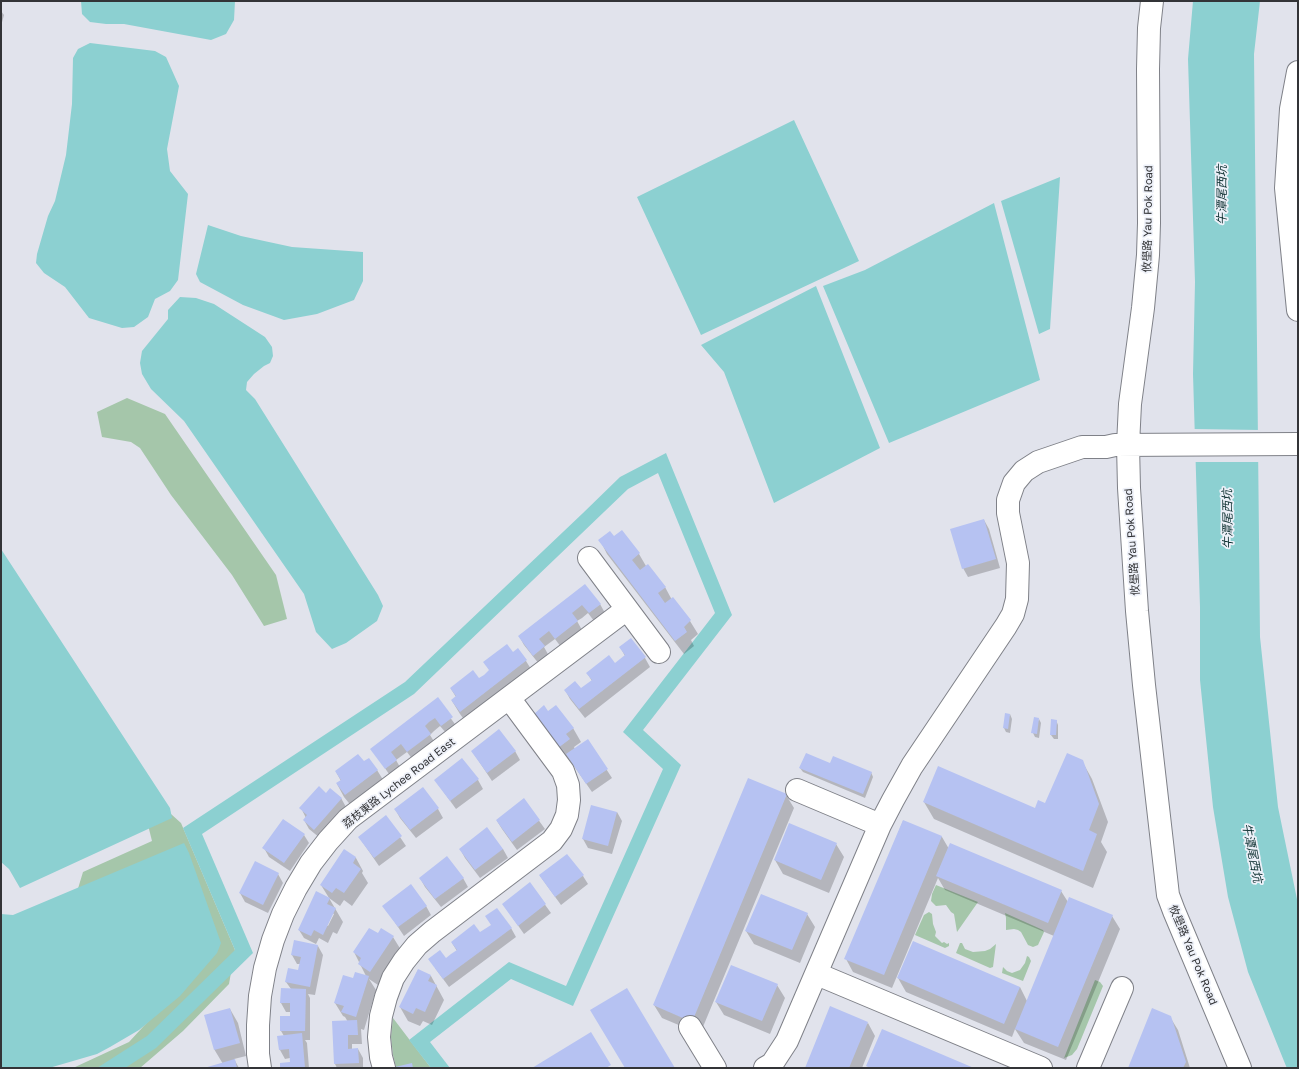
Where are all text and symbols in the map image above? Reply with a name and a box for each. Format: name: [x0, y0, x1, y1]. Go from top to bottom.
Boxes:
street label: 攸壆路 Yau Pok Road: [1140, 165, 1156, 273]
water label: 牛潭尾西坑: [1215, 165, 1229, 225]
street label: 攸壆路 Yau Pok Road: [1122, 488, 1142, 596]
water label: 牛潭尾西坑: [1220, 489, 1236, 549]
street label: 荔枝東路 Lychee Road East: [340, 735, 458, 831]
water label: 牛潭尾西坑: [1239, 822, 1265, 884]
street label: 攸壆路 Yau Pok Road: [1166, 903, 1220, 1007]

